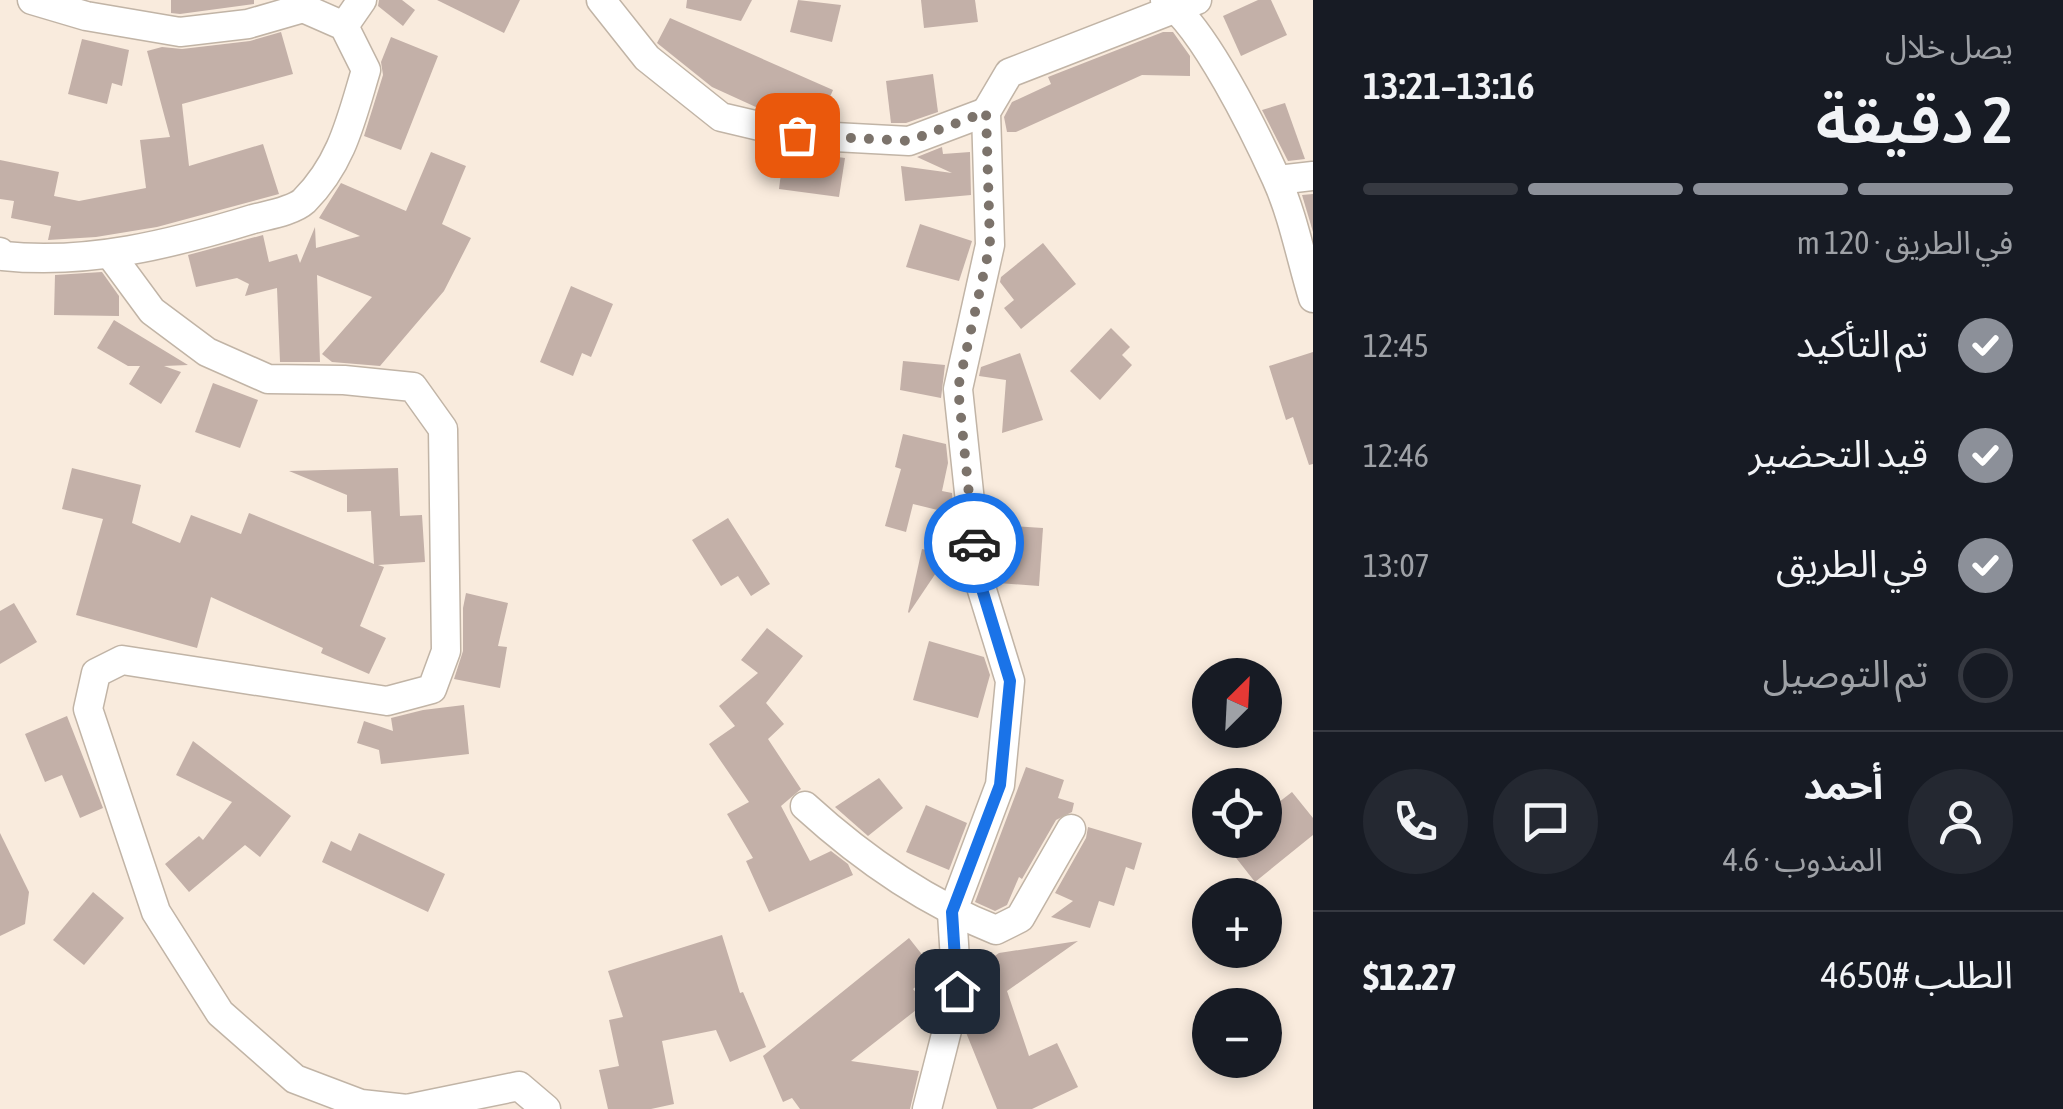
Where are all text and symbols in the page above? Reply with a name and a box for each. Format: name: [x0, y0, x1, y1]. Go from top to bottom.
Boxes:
text: يصل خلال: [1885, 28, 2013, 65]
text: 13:16–13:21: [1363, 64, 1535, 107]
text: 2 دقيقة: [1816, 82, 2013, 157]
pin: [755, 93, 840, 178]
icon: bag: [770, 108, 825, 163]
text: في الطريق · 120 m: [1797, 224, 2013, 261]
icon: check: [1958, 318, 2013, 373]
text: تم التأكيد: [1796, 322, 1928, 365]
text: 12:45: [1363, 327, 1429, 364]
icon: check: [1958, 428, 2013, 483]
text: قيد التحضير: [1749, 432, 1928, 475]
text: 12:46: [1363, 437, 1429, 474]
courier: [924, 493, 1024, 593]
icon: car: [947, 516, 1002, 571]
icon: check: [1958, 538, 2013, 593]
text: في الطريق: [1776, 542, 1928, 585]
text: 13:07: [1363, 547, 1430, 584]
text: تم التوصيل: [1763, 652, 1928, 695]
north arrow: [1192, 658, 1282, 748]
map controls: [1192, 658, 1282, 1078]
text: أحمد: [1803, 764, 1883, 807]
button: locate: [1192, 768, 1282, 858]
button: phone: [1363, 769, 1468, 874]
button: chat: [1493, 769, 1598, 874]
button: person: [1908, 769, 2013, 874]
text: المندوب · 4.6: [1723, 841, 1883, 878]
button: +: [1192, 878, 1282, 968]
pin: [915, 949, 1000, 1034]
text: الطلب #4650: [1821, 953, 2013, 996]
text: $12.27: [1363, 955, 1457, 998]
icon: home: [930, 964, 985, 1019]
button: −: [1192, 988, 1282, 1078]

